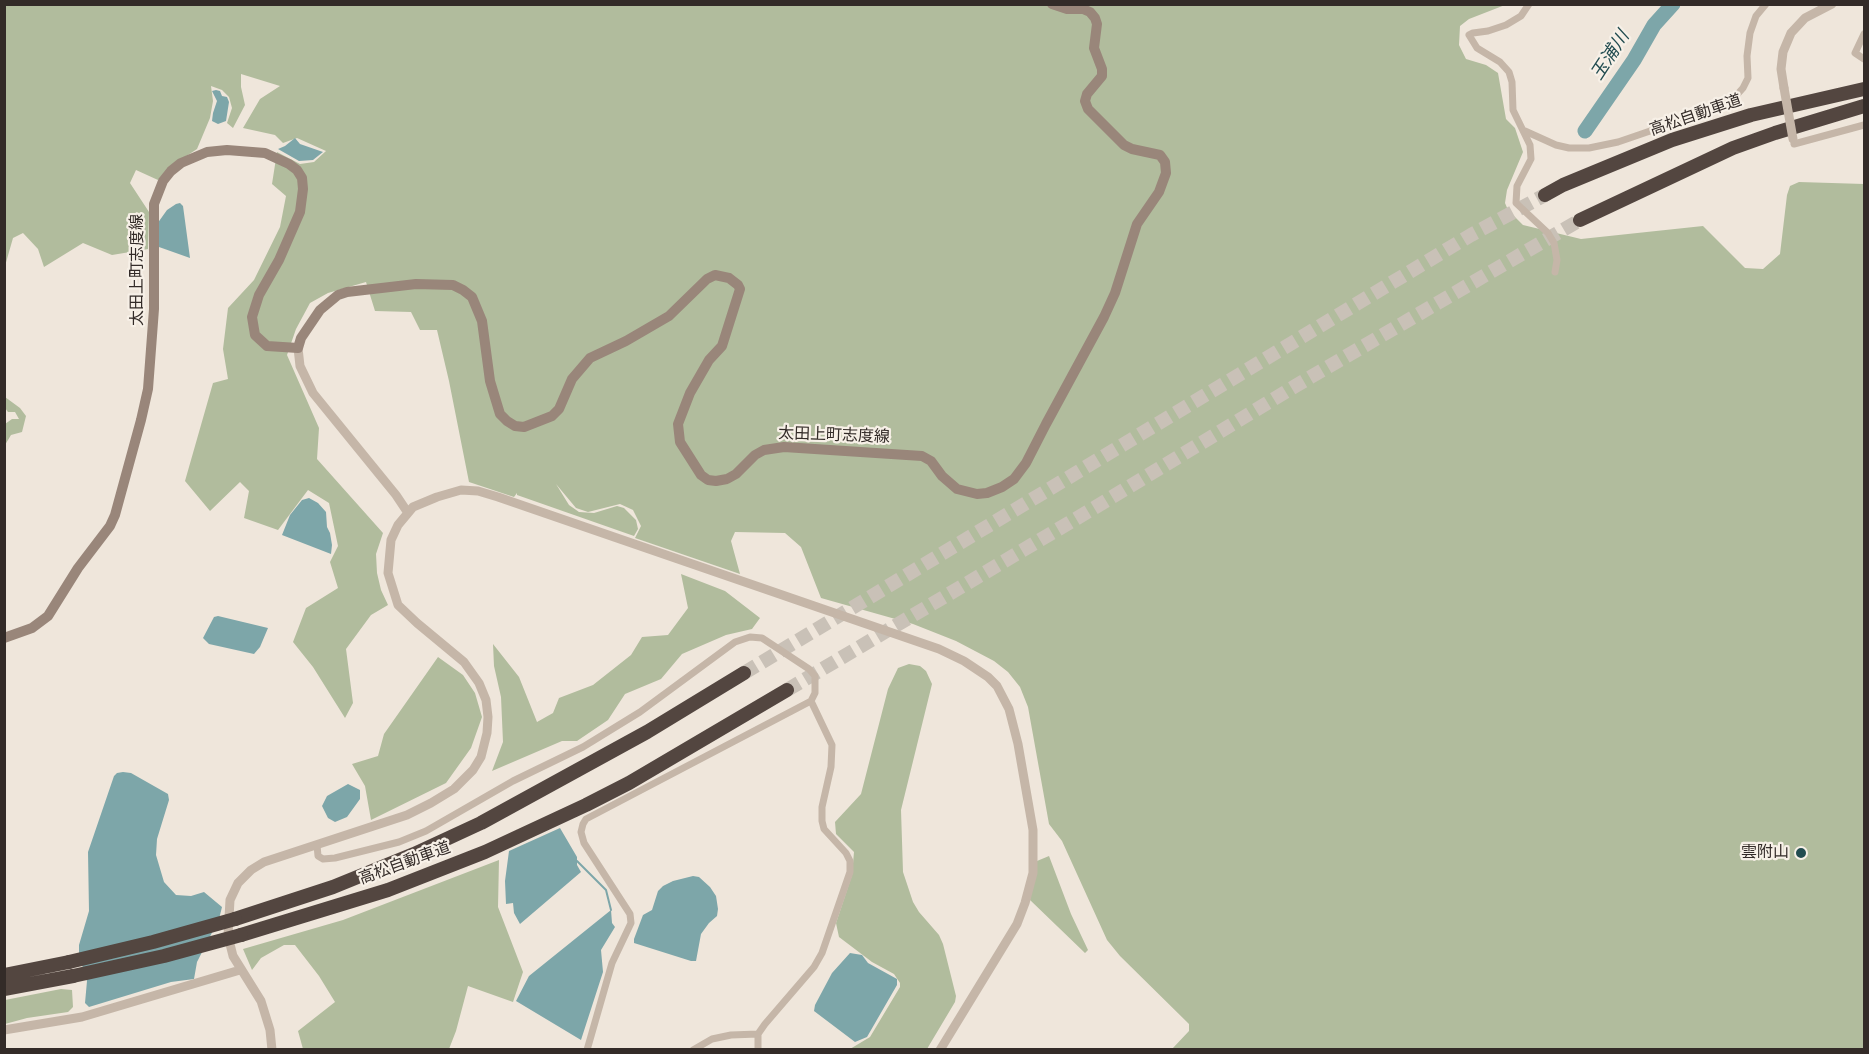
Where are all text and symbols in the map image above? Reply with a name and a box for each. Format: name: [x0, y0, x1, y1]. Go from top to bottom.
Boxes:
water label: 玉浦川: [1587, 27, 1635, 85]
street label: 高松自動車道: [1647, 91, 1745, 141]
street label: 太田上町志度線: [128, 214, 148, 326]
street label: 太田上町志度線: [778, 424, 890, 448]
street label: 高松自動車道: [357, 839, 453, 889]
place label: 雲附山: [1741, 843, 1789, 863]
marker: 雲附山: [1794, 846, 1808, 860]

